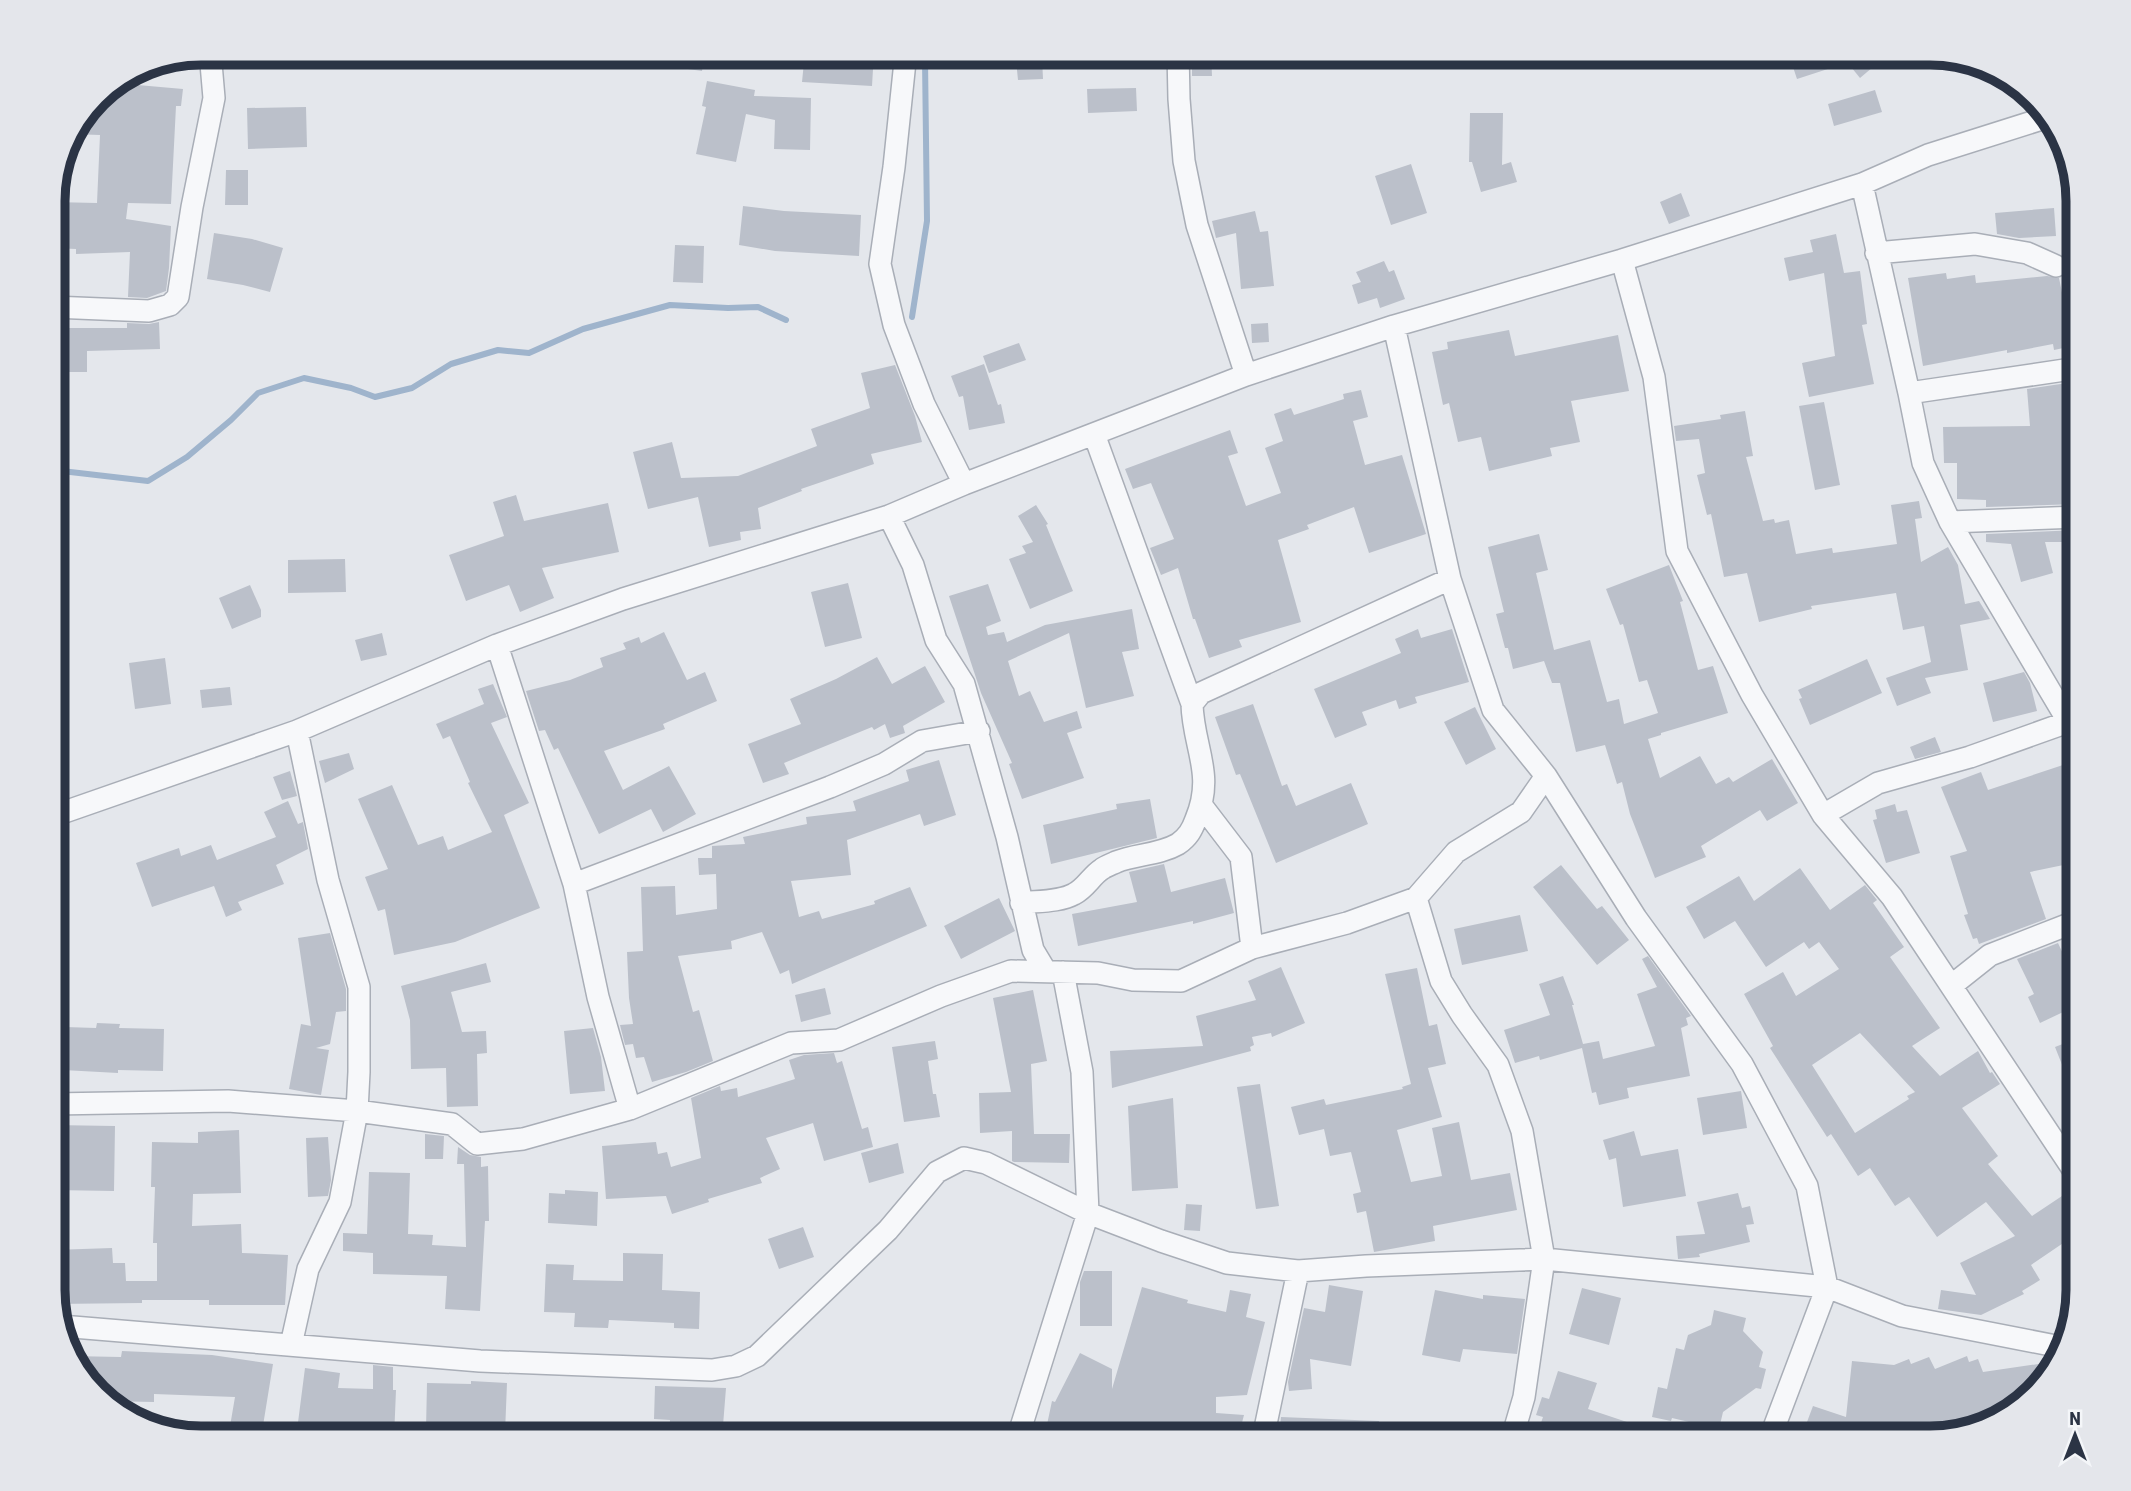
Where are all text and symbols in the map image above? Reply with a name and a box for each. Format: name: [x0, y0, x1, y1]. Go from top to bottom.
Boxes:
north arrow: [2040, 1400, 2110, 1470]
text: N: [2069, 1407, 2081, 1430]

